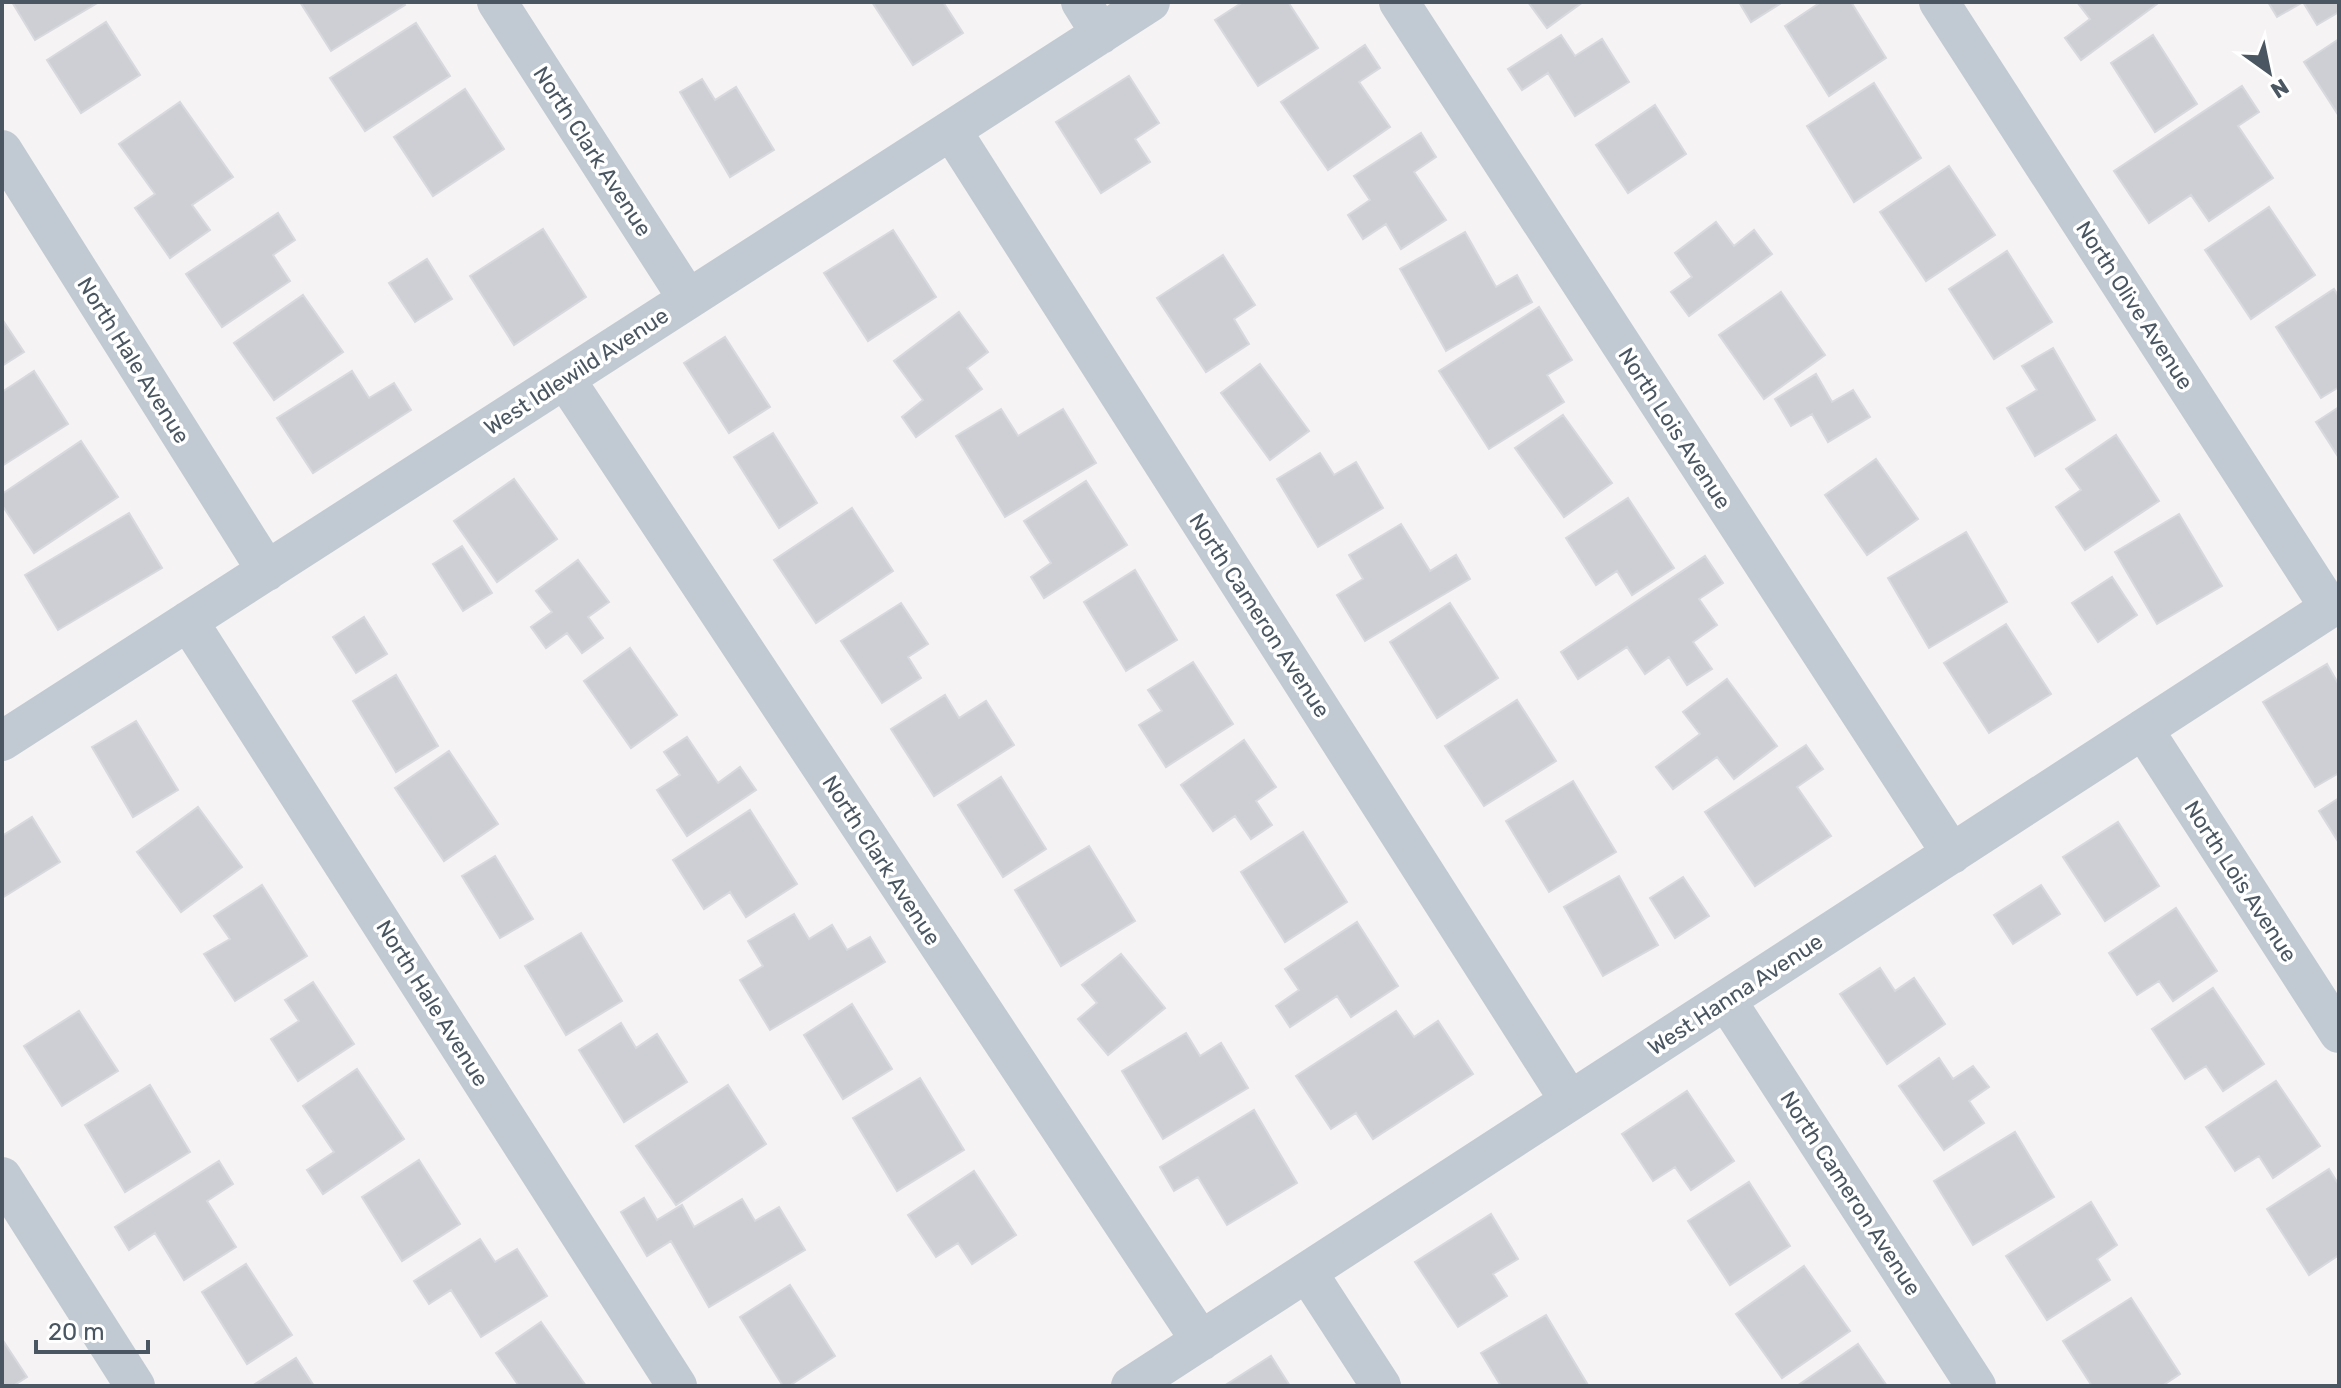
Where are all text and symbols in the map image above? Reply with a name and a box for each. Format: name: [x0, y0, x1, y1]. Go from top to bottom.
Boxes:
north arrow: [2229, 32, 2309, 112]
street label: North Clark Avenue: [528, 61, 658, 241]
text: N: [2266, 73, 2294, 104]
street label: North Olive Avenue: [2070, 216, 2199, 394]
street label: North Hale Avenue: [72, 272, 196, 448]
street label: West Idlewild Avenue: [479, 302, 674, 441]
street label: North Lois Avenue: [1612, 343, 1737, 514]
street label: North Cameron Avenue: [1183, 508, 1336, 723]
street label: North Clark Avenue: [817, 770, 947, 950]
street label: North Lois Avenue: [2178, 796, 2303, 967]
street label: North Hale Avenue: [371, 915, 495, 1091]
street label: West Hanna Avenue: [1643, 928, 1828, 1061]
street label: North Cameron Avenue: [1774, 1086, 1927, 1301]
scale bar: [36, 1304, 148, 1354]
text: 20 m: [48, 1318, 105, 1346]

